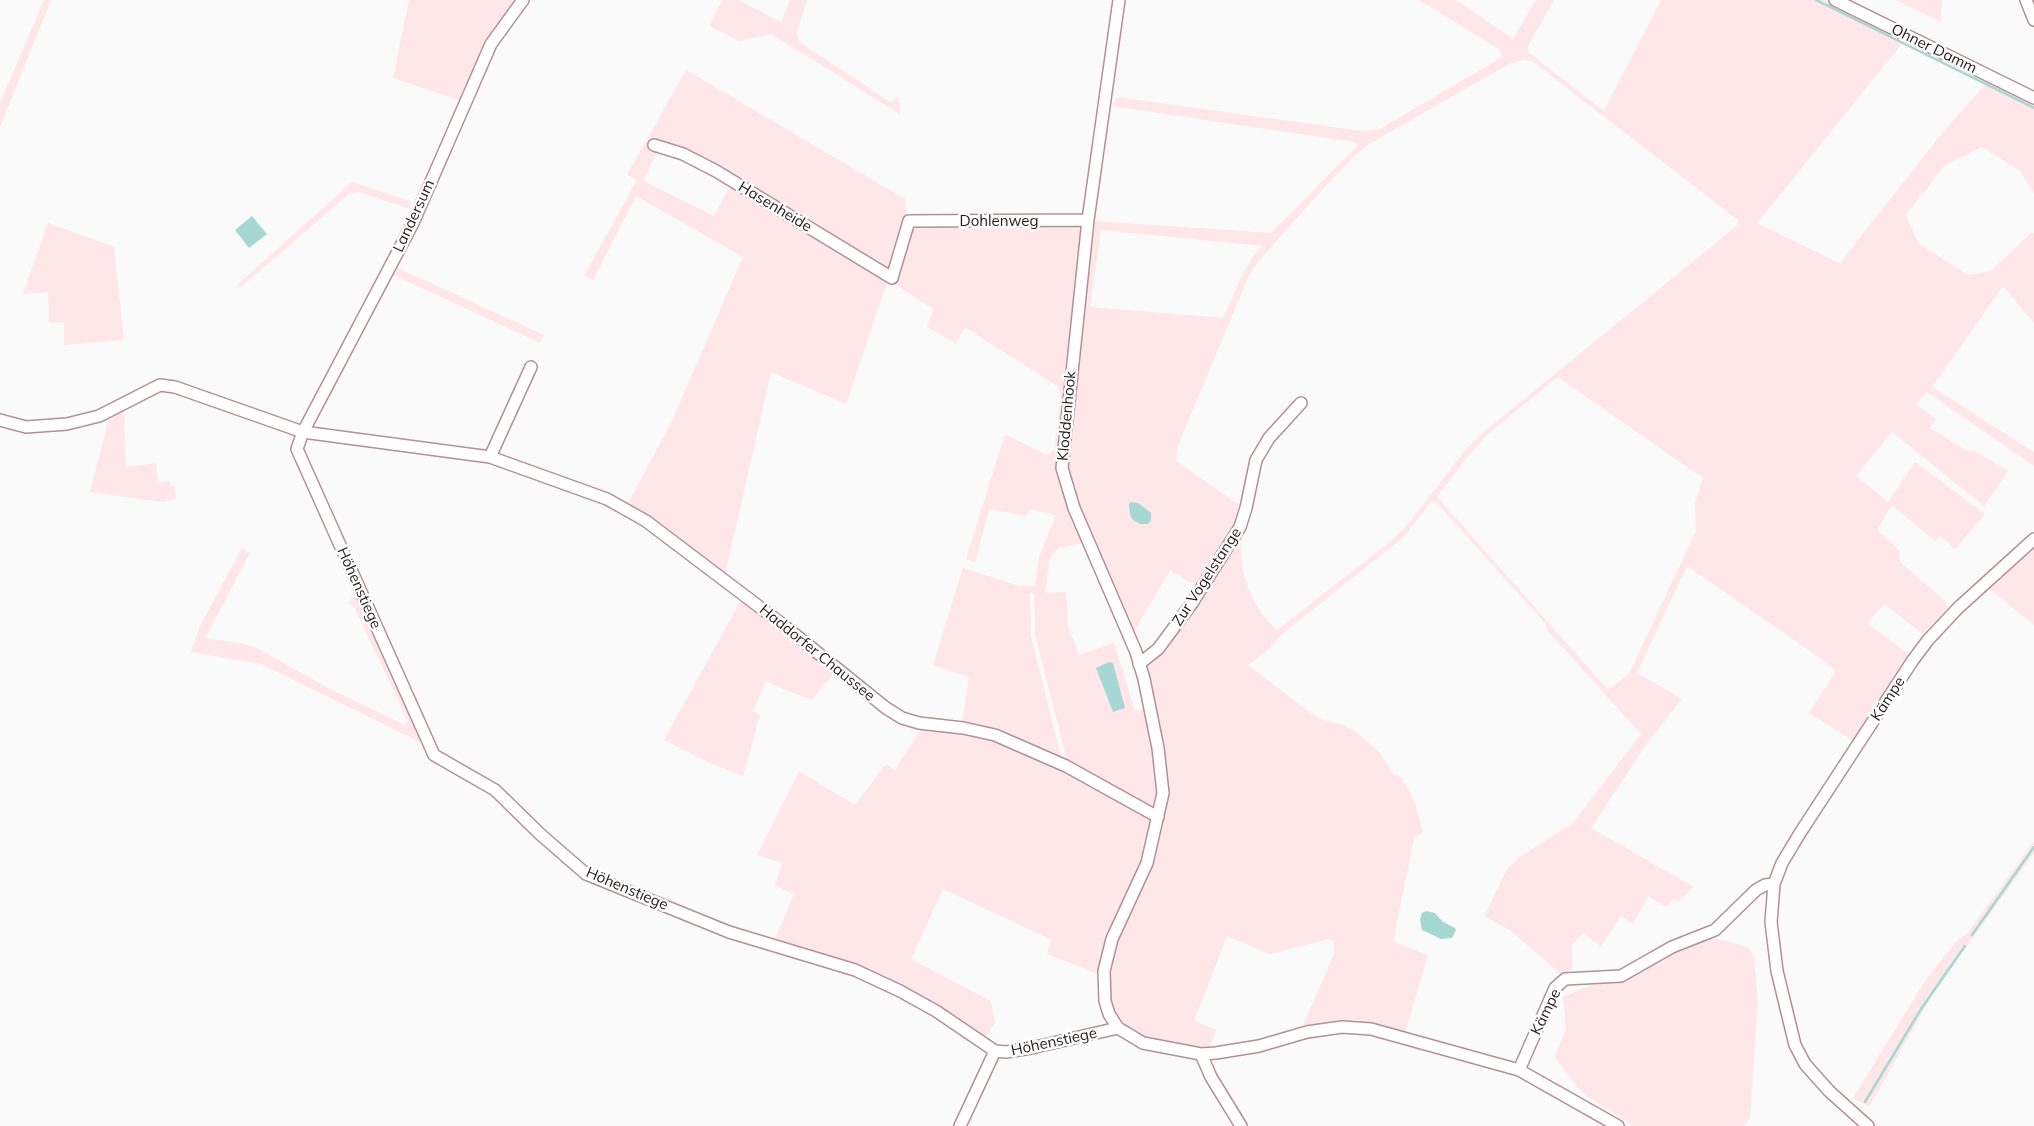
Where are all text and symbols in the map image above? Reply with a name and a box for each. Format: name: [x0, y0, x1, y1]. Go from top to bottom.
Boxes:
street label: Ohner Damm: [1888, 20, 1980, 78]
street label: Landersum: [389, 177, 439, 255]
street label: Hasenheide: [735, 178, 815, 236]
street label: Dohlenweg: [959, 212, 1039, 230]
street label: Kloddenhook: [1054, 370, 1080, 462]
street label: Zur Vogelstange: [1169, 525, 1245, 629]
street label: Höhenstiege: [333, 544, 385, 632]
street label: Haddorfer Chaussee: [756, 601, 878, 705]
street label: Kämpe: [1867, 674, 1909, 724]
street label: Höhenstiege: [583, 864, 671, 914]
street label: Kämpe: [1527, 986, 1565, 1038]
street label: Höhenstiege: [1009, 1024, 1099, 1060]

